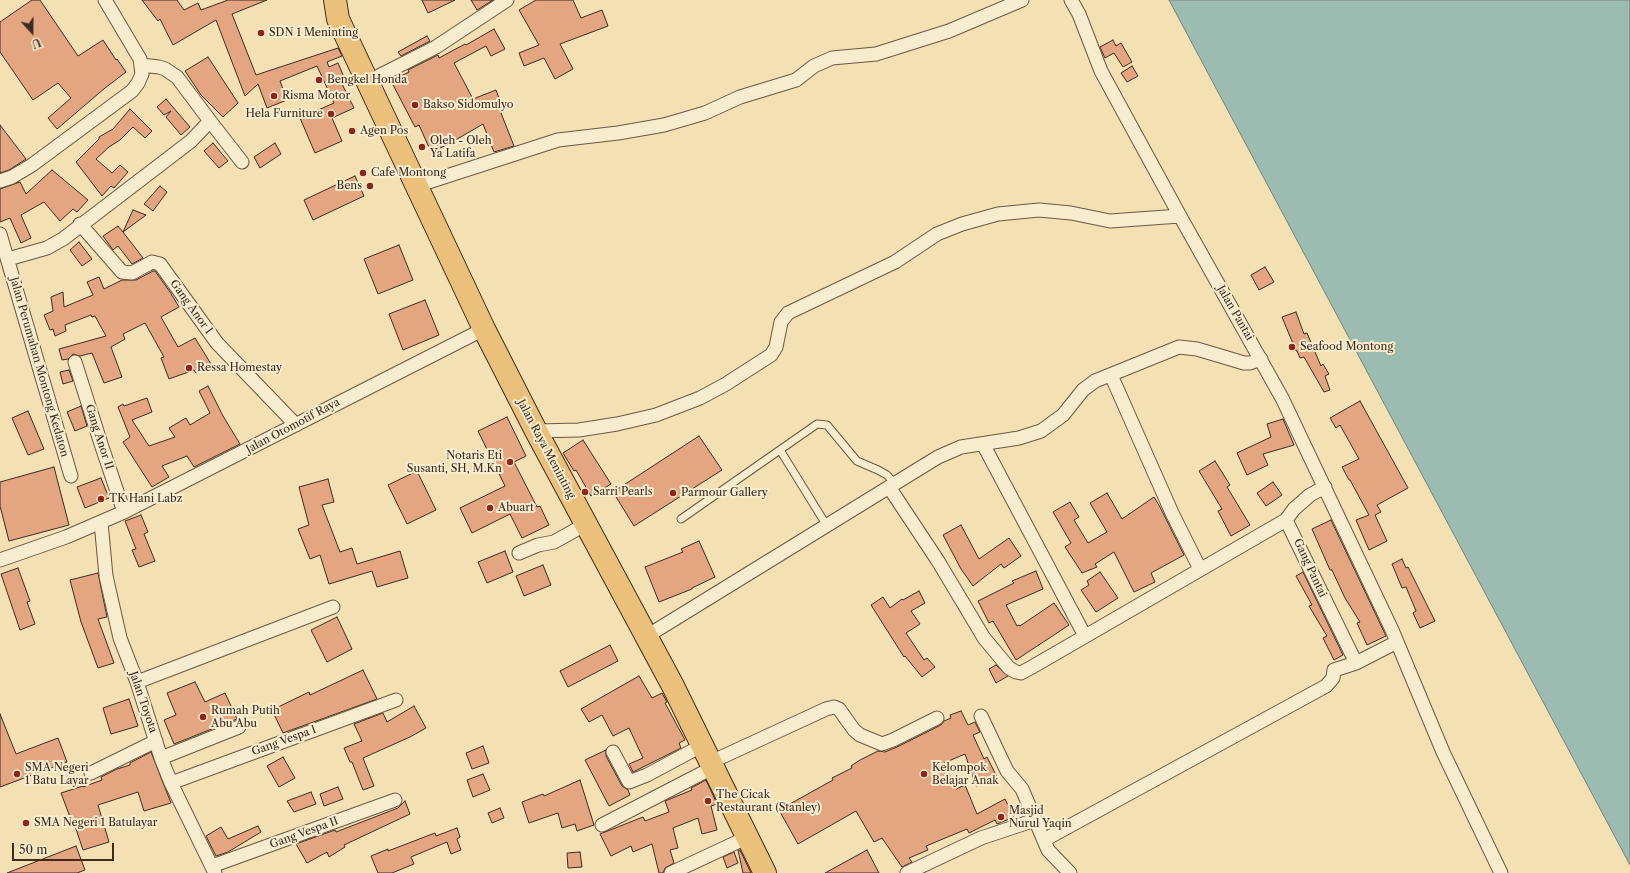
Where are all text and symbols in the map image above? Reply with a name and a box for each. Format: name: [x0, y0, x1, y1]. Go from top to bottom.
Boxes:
north arrow: [12, 12, 52, 52]
place label: SDN 1 Meninting: [269, 26, 358, 40]
marker: SDN 1 Meninting: [256, 28, 266, 38]
text: U: [30, 35, 43, 51]
place label: Bengkel Honda: [327, 73, 407, 87]
marker: Bengkel Honda: [314, 75, 324, 85]
place label: Risma Motor: [282, 89, 350, 103]
marker: Risma Motor: [269, 91, 279, 101]
place label: Bakso Sidomulyo: [423, 98, 513, 112]
marker: Bakso Sidomulyo: [410, 100, 420, 110]
place label: Hela Furniture: [246, 107, 323, 121]
marker: Hela Furniture: [326, 109, 336, 119]
place label: Agen Pos: [360, 124, 408, 138]
marker: Agen Pos: [347, 126, 357, 136]
place label: Oleh - Oleh Ya Latifa: [430, 134, 492, 160]
marker: Oleh - Oleh Ya Latifa: [417, 142, 427, 152]
place label: Cafe Montong: [371, 166, 446, 180]
marker: Cafe Montong: [358, 168, 368, 178]
place label: Bens: [336, 179, 362, 193]
marker: Bens: [365, 181, 375, 191]
street label: Jalan Perumahan Montong Kedaton: [7, 275, 71, 459]
street label: Gang Anor I: [167, 277, 215, 337]
street label: Jalan Pantai: [1214, 283, 1256, 343]
place label: Seafood Montong: [1300, 340, 1393, 354]
marker: Seafood Montong: [1287, 342, 1297, 352]
place label: Ressa Homestay: [197, 361, 282, 375]
marker: Ressa Homestay: [184, 363, 194, 373]
street label: Jalan Otomotif Raya: [244, 396, 342, 456]
street label: Jalan Raya Meninting: [514, 397, 578, 501]
street label: Gang Anor II: [82, 403, 116, 471]
place label: Notaris Eti Susanti, SH, M.Kn: [407, 449, 502, 475]
marker: Notaris Eti Susanti, SH, M.Kn: [505, 457, 515, 467]
place label: Sarri Pearls: [593, 485, 653, 499]
place label: Parmour Gallery: [681, 486, 768, 500]
marker: Sarri Pearls: [580, 487, 590, 497]
marker: Parmour Gallery: [668, 488, 678, 498]
place label: TK Hani Labz: [109, 492, 182, 506]
marker: TK Hani Labz: [96, 494, 106, 504]
place label: Abuart: [498, 501, 534, 515]
marker: Abuart: [485, 503, 495, 513]
street label: Gang Pantai: [1291, 537, 1329, 599]
street label: Jalan Toyota: [126, 669, 160, 735]
place label: Rumah Putih Abu Abu: [211, 704, 280, 730]
marker: Rumah Putih Abu Abu: [198, 712, 208, 722]
street label: Gang Vespa I: [250, 723, 318, 759]
place label: SMA Negeri 1 Batu Layar: [25, 761, 89, 787]
place label: Kelompok Belajar Anak: [932, 761, 999, 787]
marker: SMA Negeri 1 Batu Layar: [12, 769, 22, 779]
marker: Kelompok Belajar Anak: [919, 769, 929, 779]
place label: The Cicak Restaurant (Stanley): [716, 788, 820, 814]
marker: The Cicak Restaurant (Stanley): [703, 796, 713, 806]
place label: Masjid Nurul Yaqin: [1009, 804, 1072, 830]
marker: Masjid Nurul Yaqin: [996, 812, 1006, 822]
street label: Gang Vespa II: [268, 814, 340, 852]
place label: SMA Negeri 1 Batulayar: [34, 816, 157, 830]
marker: SMA Negeri 1 Batulayar: [21, 818, 31, 828]
scale bar: [14, 835, 116, 861]
text: 50 m: [19, 842, 48, 857]

